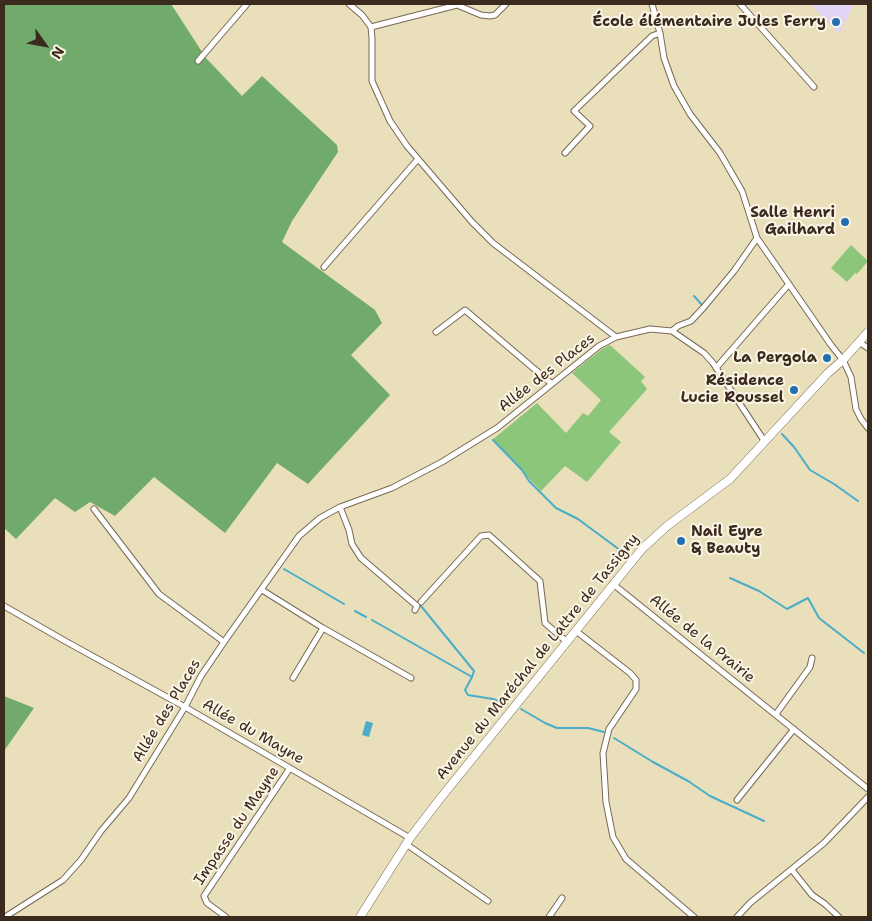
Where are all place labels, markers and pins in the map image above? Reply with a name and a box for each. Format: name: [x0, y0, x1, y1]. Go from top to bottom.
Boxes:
place label: École élémentaire Jules Ferry: [592, 13, 826, 31]
marker: École élémentaire Jules Ferry: [830, 16, 842, 28]
place label: Salle Henri Gailhard: [750, 204, 835, 239]
marker: Salle Henri Gailhard: [839, 216, 851, 228]
place label: La Pergola: [733, 349, 817, 367]
marker: La Pergola: [821, 352, 833, 364]
place label: Résidence Lucie Roussel: [681, 372, 784, 407]
marker: Résidence Lucie Roussel: [788, 384, 800, 396]
place label: Nail Eyre & Beauty: [691, 523, 763, 558]
marker: Nail Eyre & Beauty: [675, 535, 687, 547]

